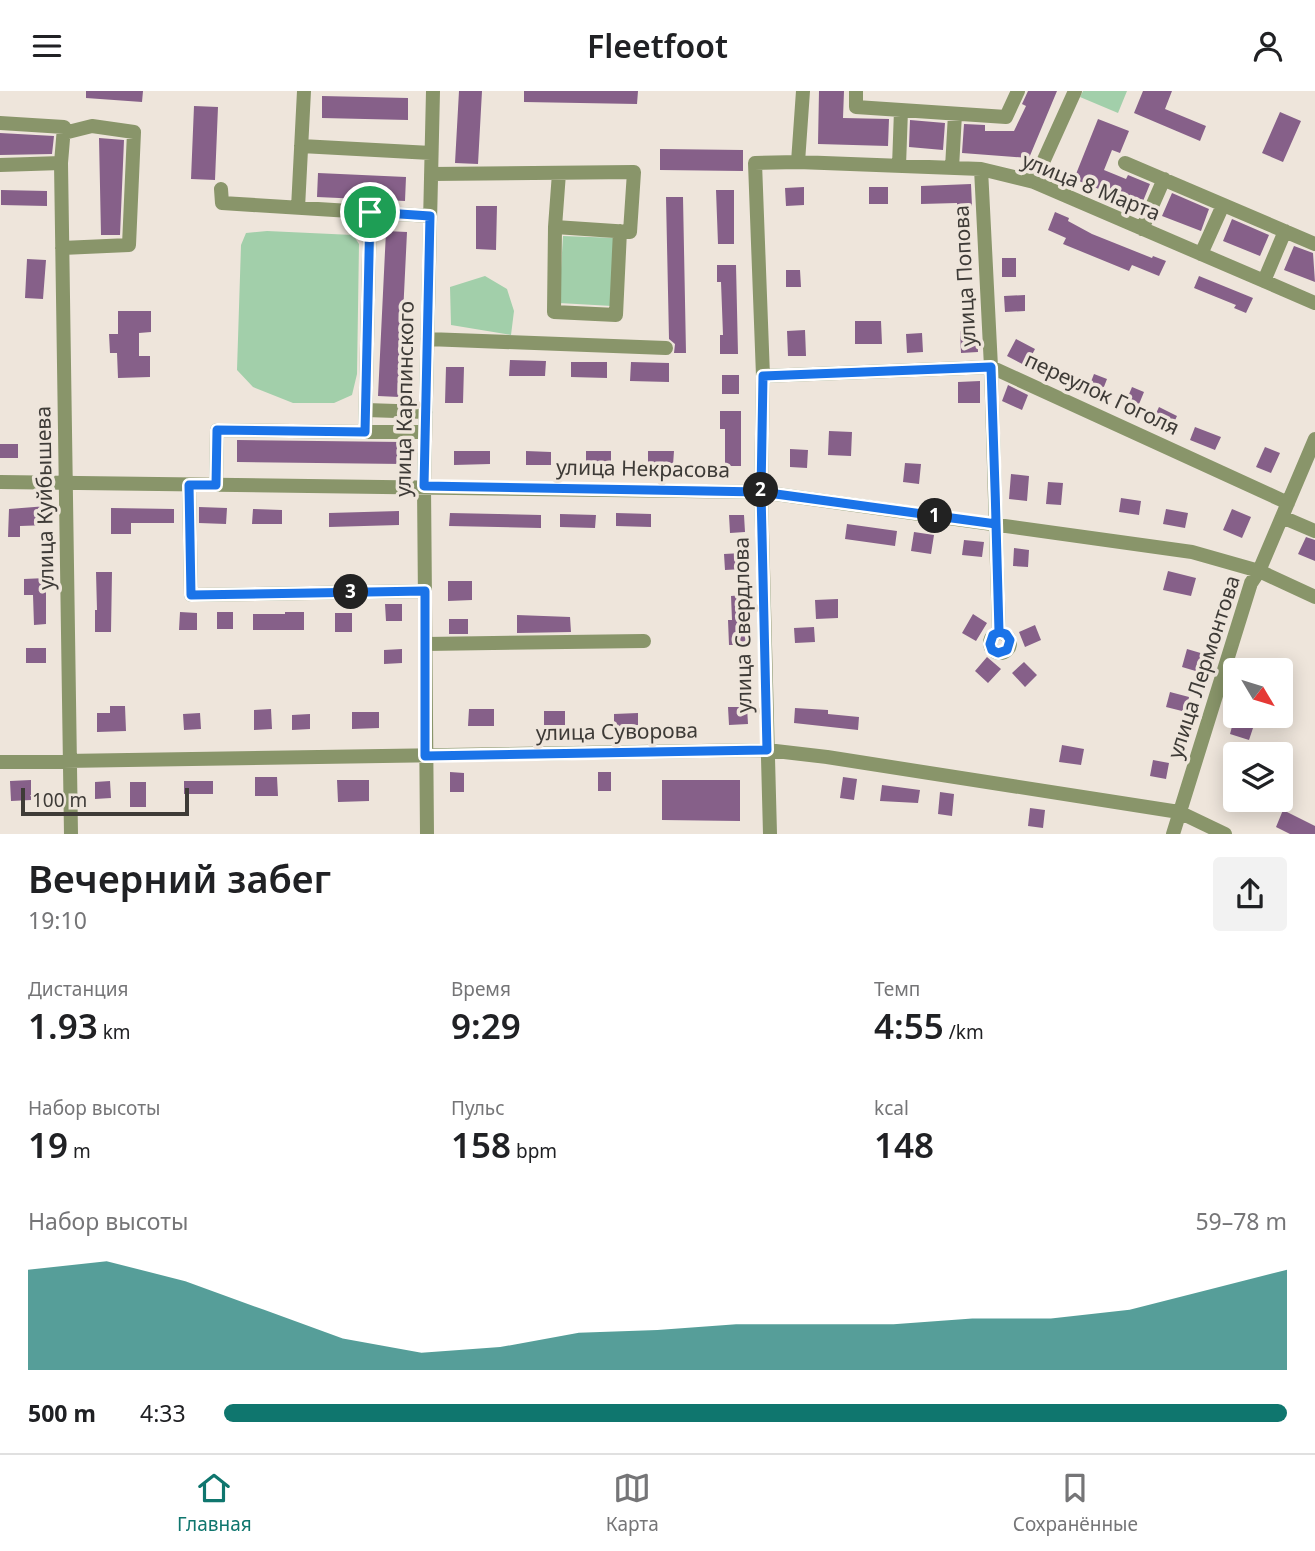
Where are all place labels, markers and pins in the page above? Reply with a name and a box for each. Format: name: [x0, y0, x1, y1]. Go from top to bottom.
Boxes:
pin: [340, 182, 400, 242]
pin: 2: [744, 473, 778, 507]
pin: 1: [918, 499, 953, 533]
pin: 3: [334, 575, 368, 609]

